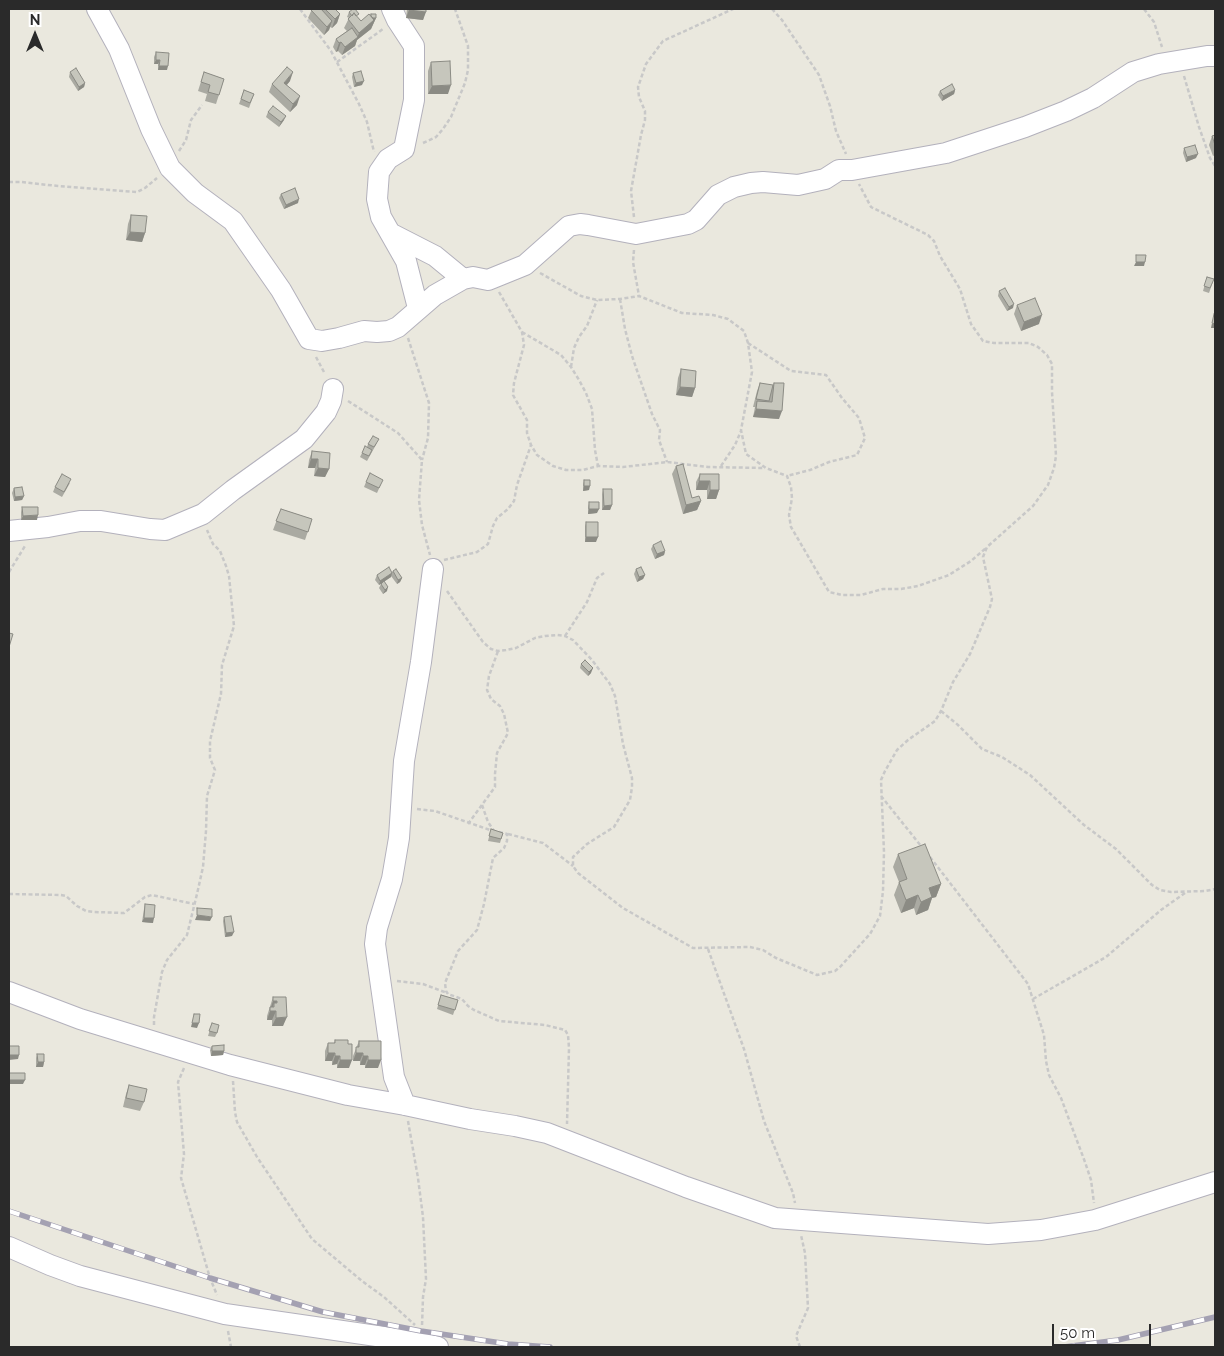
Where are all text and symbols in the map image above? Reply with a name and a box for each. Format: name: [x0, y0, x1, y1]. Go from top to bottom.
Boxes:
north arrow: [10, 10, 60, 60]
text: N: [30, 12, 40, 28]
scale bar: [1054, 1314, 1153, 1346]
text: 50 m: [1060, 1324, 1095, 1342]

